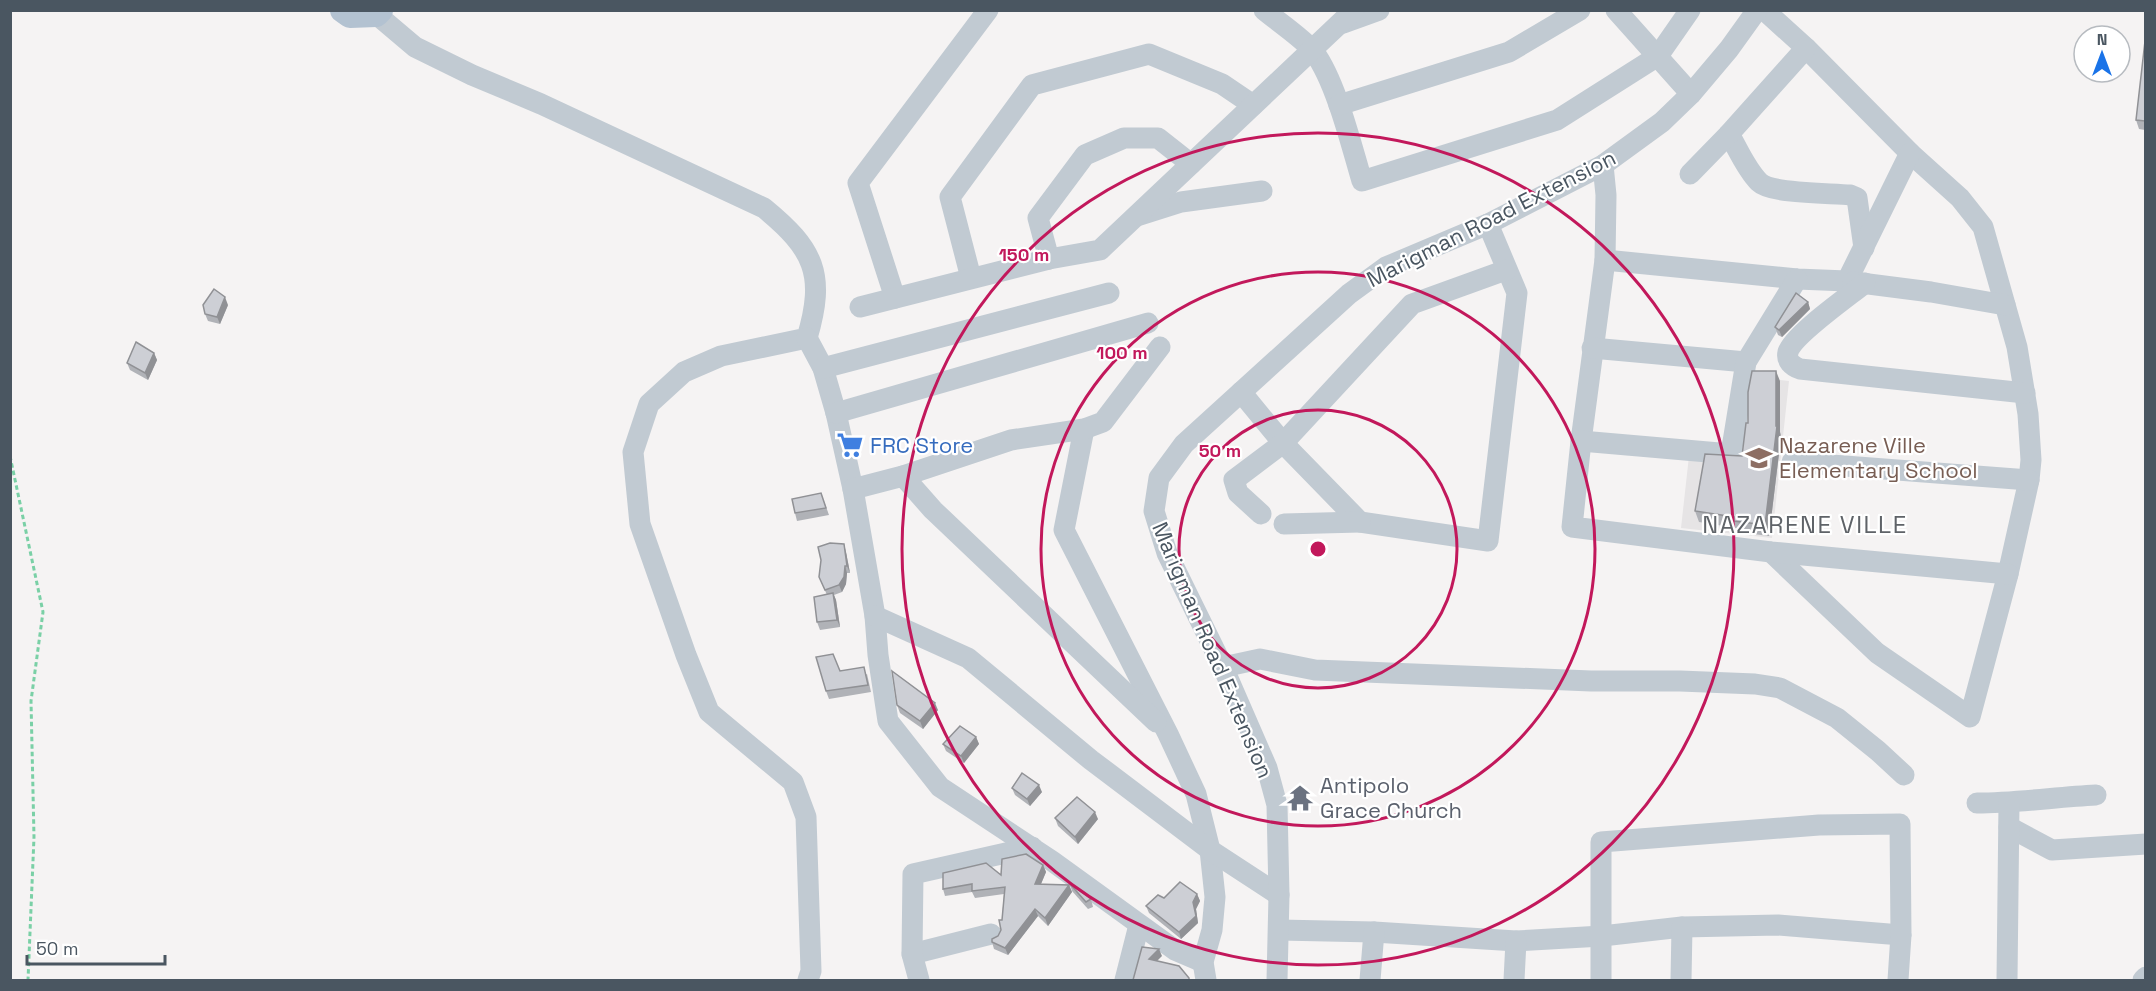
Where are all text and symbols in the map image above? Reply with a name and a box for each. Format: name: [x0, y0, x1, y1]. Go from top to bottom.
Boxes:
north arrow: [2072, 24, 2132, 84]
text: N: [2097, 29, 2107, 50]
street label: Marigman Road Extension: [1362, 143, 1620, 293]
text: 150 m: [999, 243, 1049, 266]
text: 100 m: [1096, 341, 1148, 364]
supermarket icon: FRC Store: [835, 430, 865, 460]
place label: FRC Store: [870, 431, 973, 459]
place label: Nazarene Ville Elementary School: [1779, 431, 1978, 484]
text: 50 m: [1199, 439, 1241, 462]
school or university icon: Nazarene Ville Elementary School: [1744, 443, 1774, 473]
district label: NAZARENE VILLE: [1702, 509, 1908, 540]
street label: Marigman Road Extension: [1146, 518, 1280, 782]
centre of rings: [1308, 539, 1328, 559]
place label: Antipolo Grace Church: [1320, 771, 1462, 824]
temple icon: Antipolo Grace Church: [1285, 783, 1315, 813]
scale bar: [27, 928, 165, 966]
text: 50 m: [36, 937, 78, 960]

